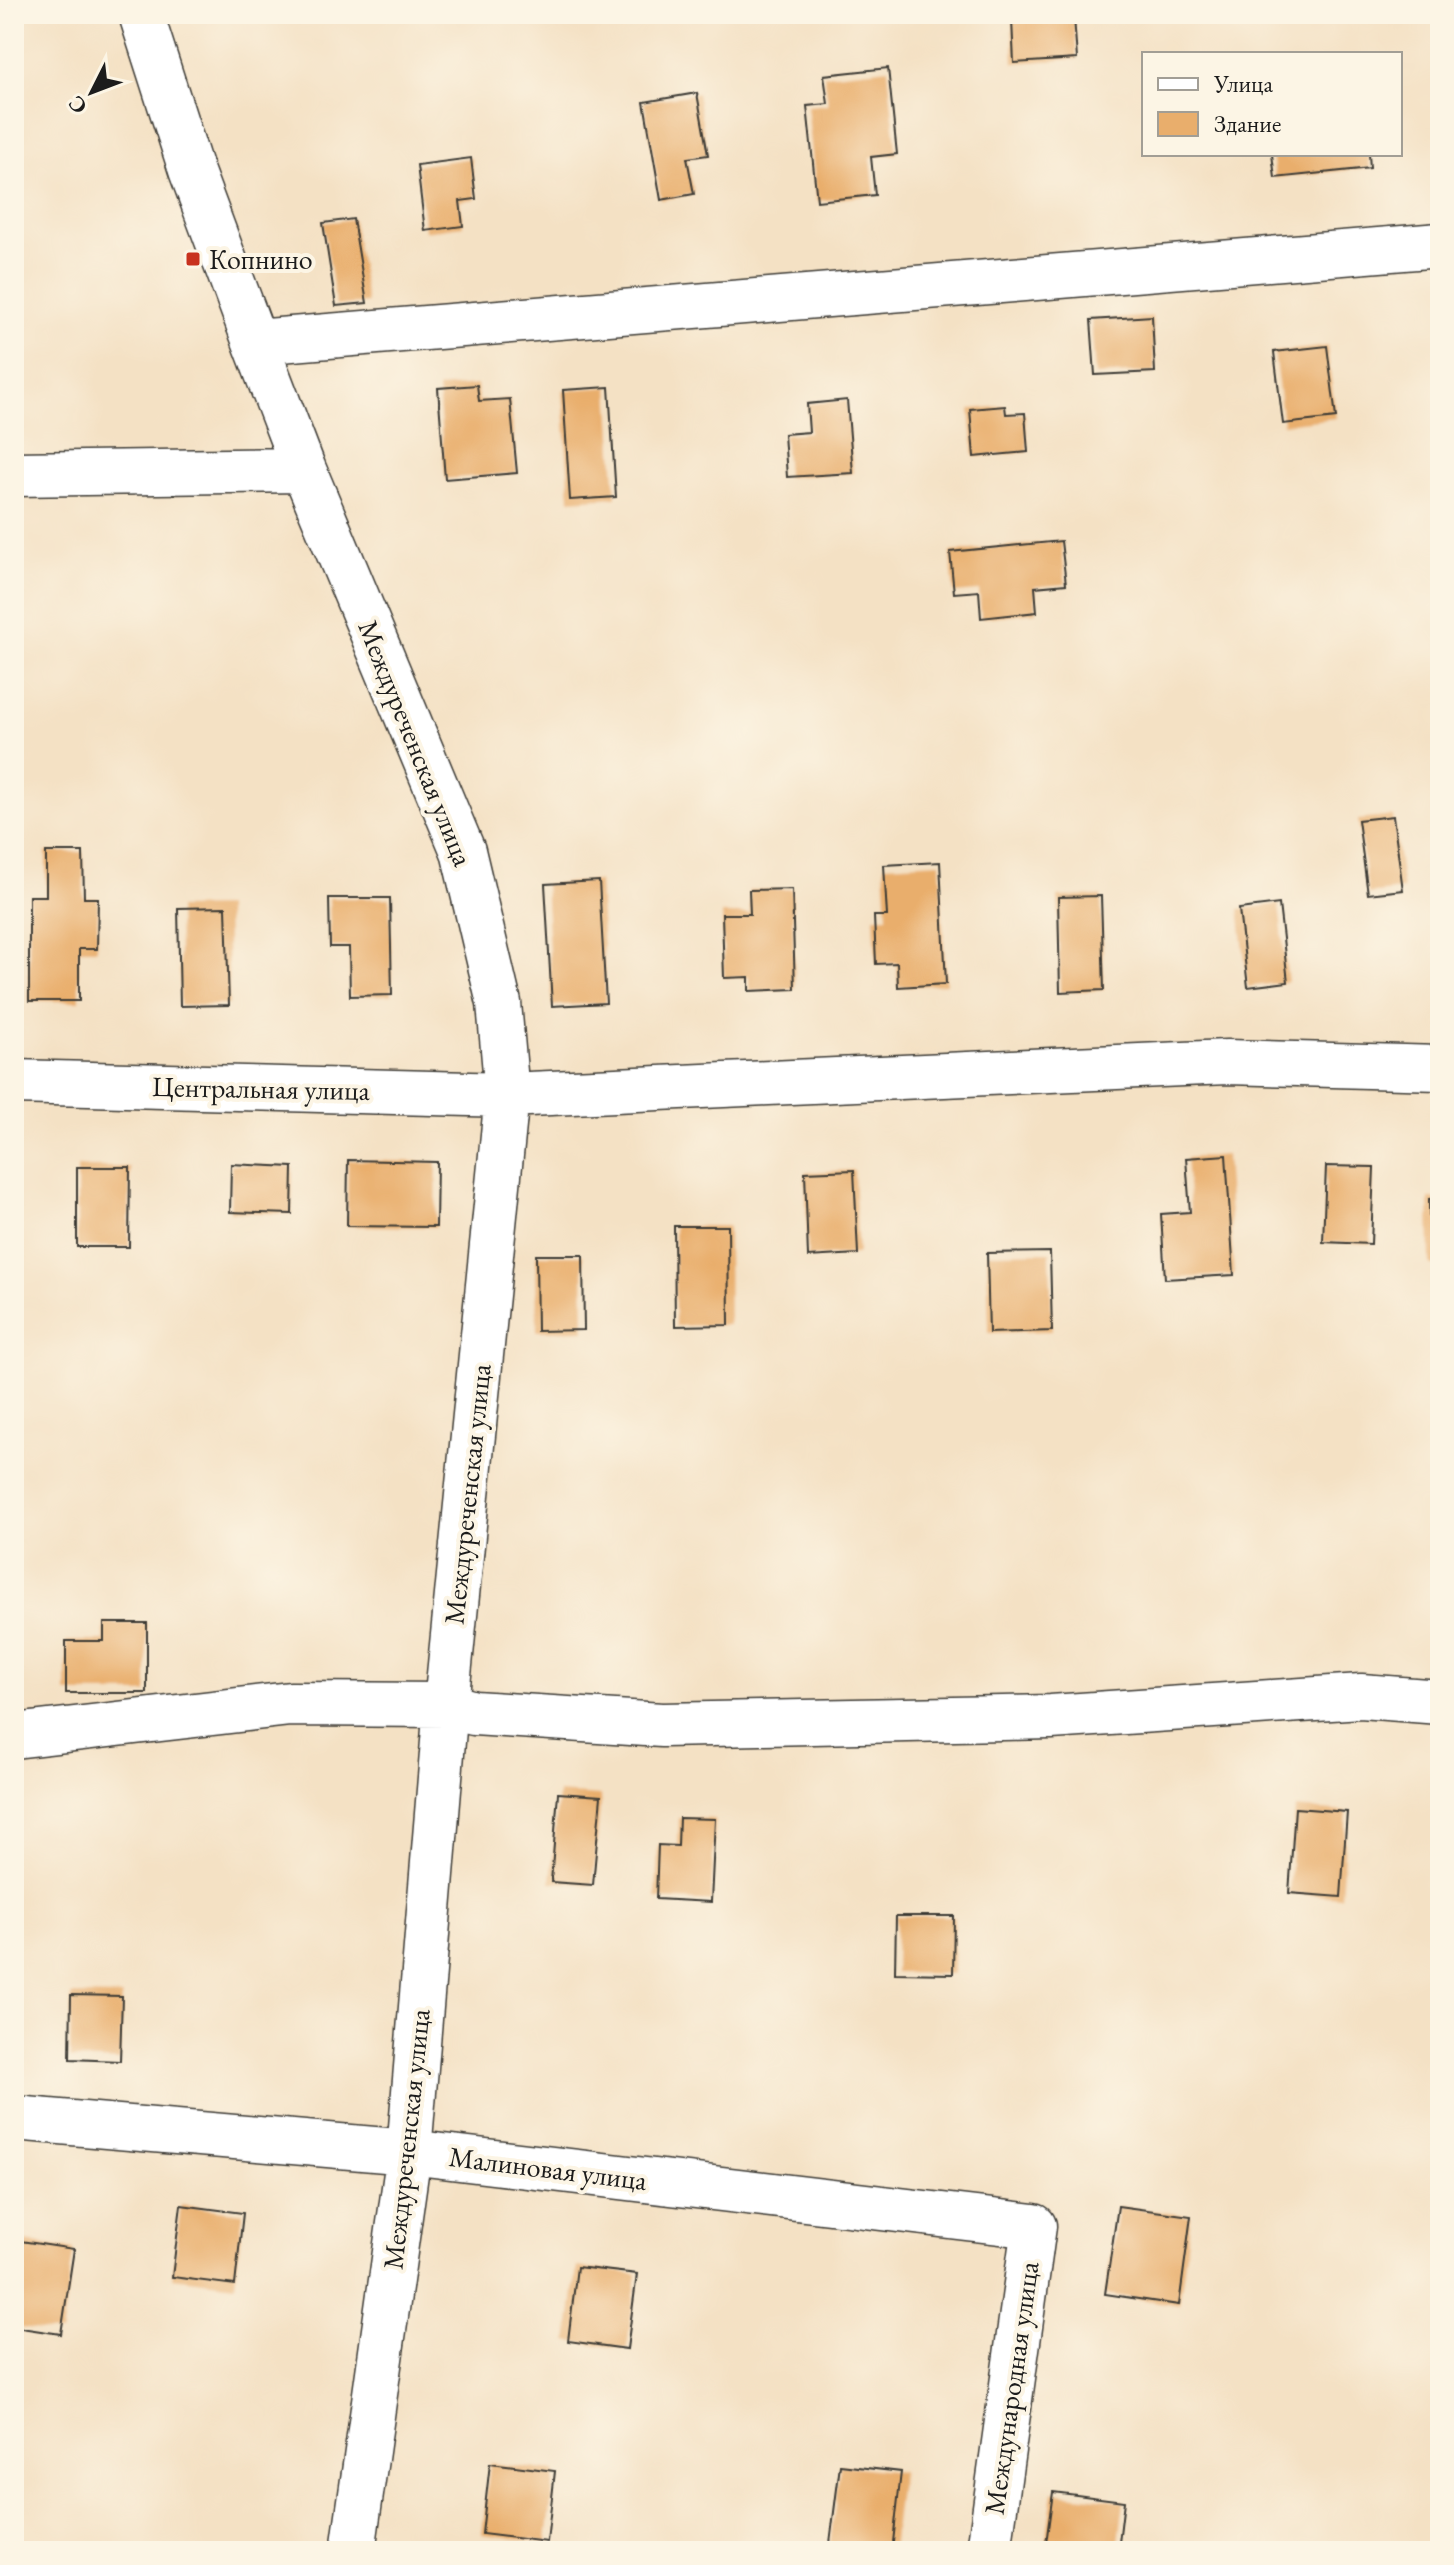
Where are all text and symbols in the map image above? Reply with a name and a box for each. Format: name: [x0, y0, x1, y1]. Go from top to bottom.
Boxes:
north arrow: [52, 52, 132, 132]
legend: [1142, 52, 1402, 156]
text: Улица: [1213, 68, 1273, 99]
text: С: [62, 90, 94, 121]
text: Здание: [1214, 108, 1281, 139]
place label: Копнино: [209, 241, 313, 277]
marker: Копнино: [184, 250, 202, 268]
street label: Междуреченская улица: [350, 615, 482, 872]
street label: Центральная улица: [152, 1068, 371, 1108]
street label: Междуреченская улица: [435, 1361, 499, 1626]
street label: Междуреченская улица: [374, 2006, 438, 2271]
street label: Малиновая улица: [447, 2138, 650, 2198]
street label: Международная улица: [975, 2258, 1047, 2517]

